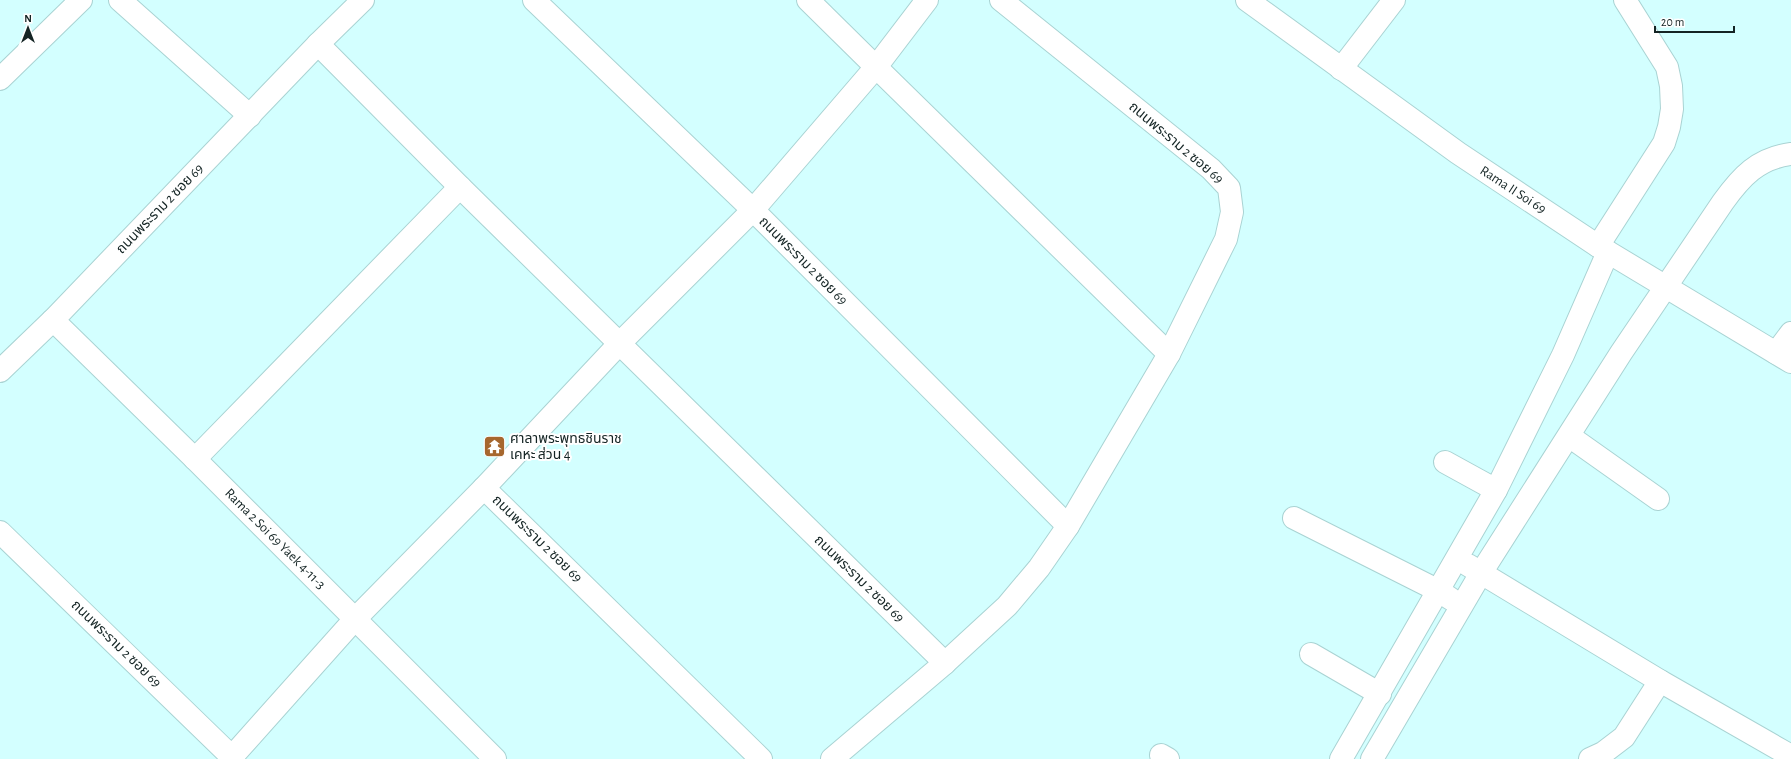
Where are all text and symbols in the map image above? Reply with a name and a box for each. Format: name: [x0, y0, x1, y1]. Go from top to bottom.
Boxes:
north arrow: [8, 8, 48, 48]
scale bar: [1655, 8, 1734, 34]
text: N: [24, 13, 32, 24]
text: 20 m: [1661, 16, 1684, 28]
street label: ถนนพระราม 2 ซอย 69: [1126, 100, 1226, 186]
street label: ถนนพระราม 2 ซอย 69: [114, 161, 206, 257]
street label: Rama II Soi 69: [1477, 164, 1549, 216]
street label: ถนนพระราม 2 ซอย 69: [756, 214, 850, 308]
place label: ศาลาพระพุทธชินราช เคหะ ส่วน 4: [510, 432, 622, 462]
temple icon: ศาลาพระพุทธชินราช เคหะ ส่วน 4: [482, 434, 508, 460]
street label: Rama 2 Soi 69 Yaek 4-11-3: [222, 486, 328, 592]
street label: ถนนพระราม 2 ซอย 69: [489, 493, 585, 585]
street label: ถนนพระราม 2 ซอย 69: [811, 533, 907, 625]
street label: ถนนพระราม 2 ซอย 69: [68, 598, 164, 690]

